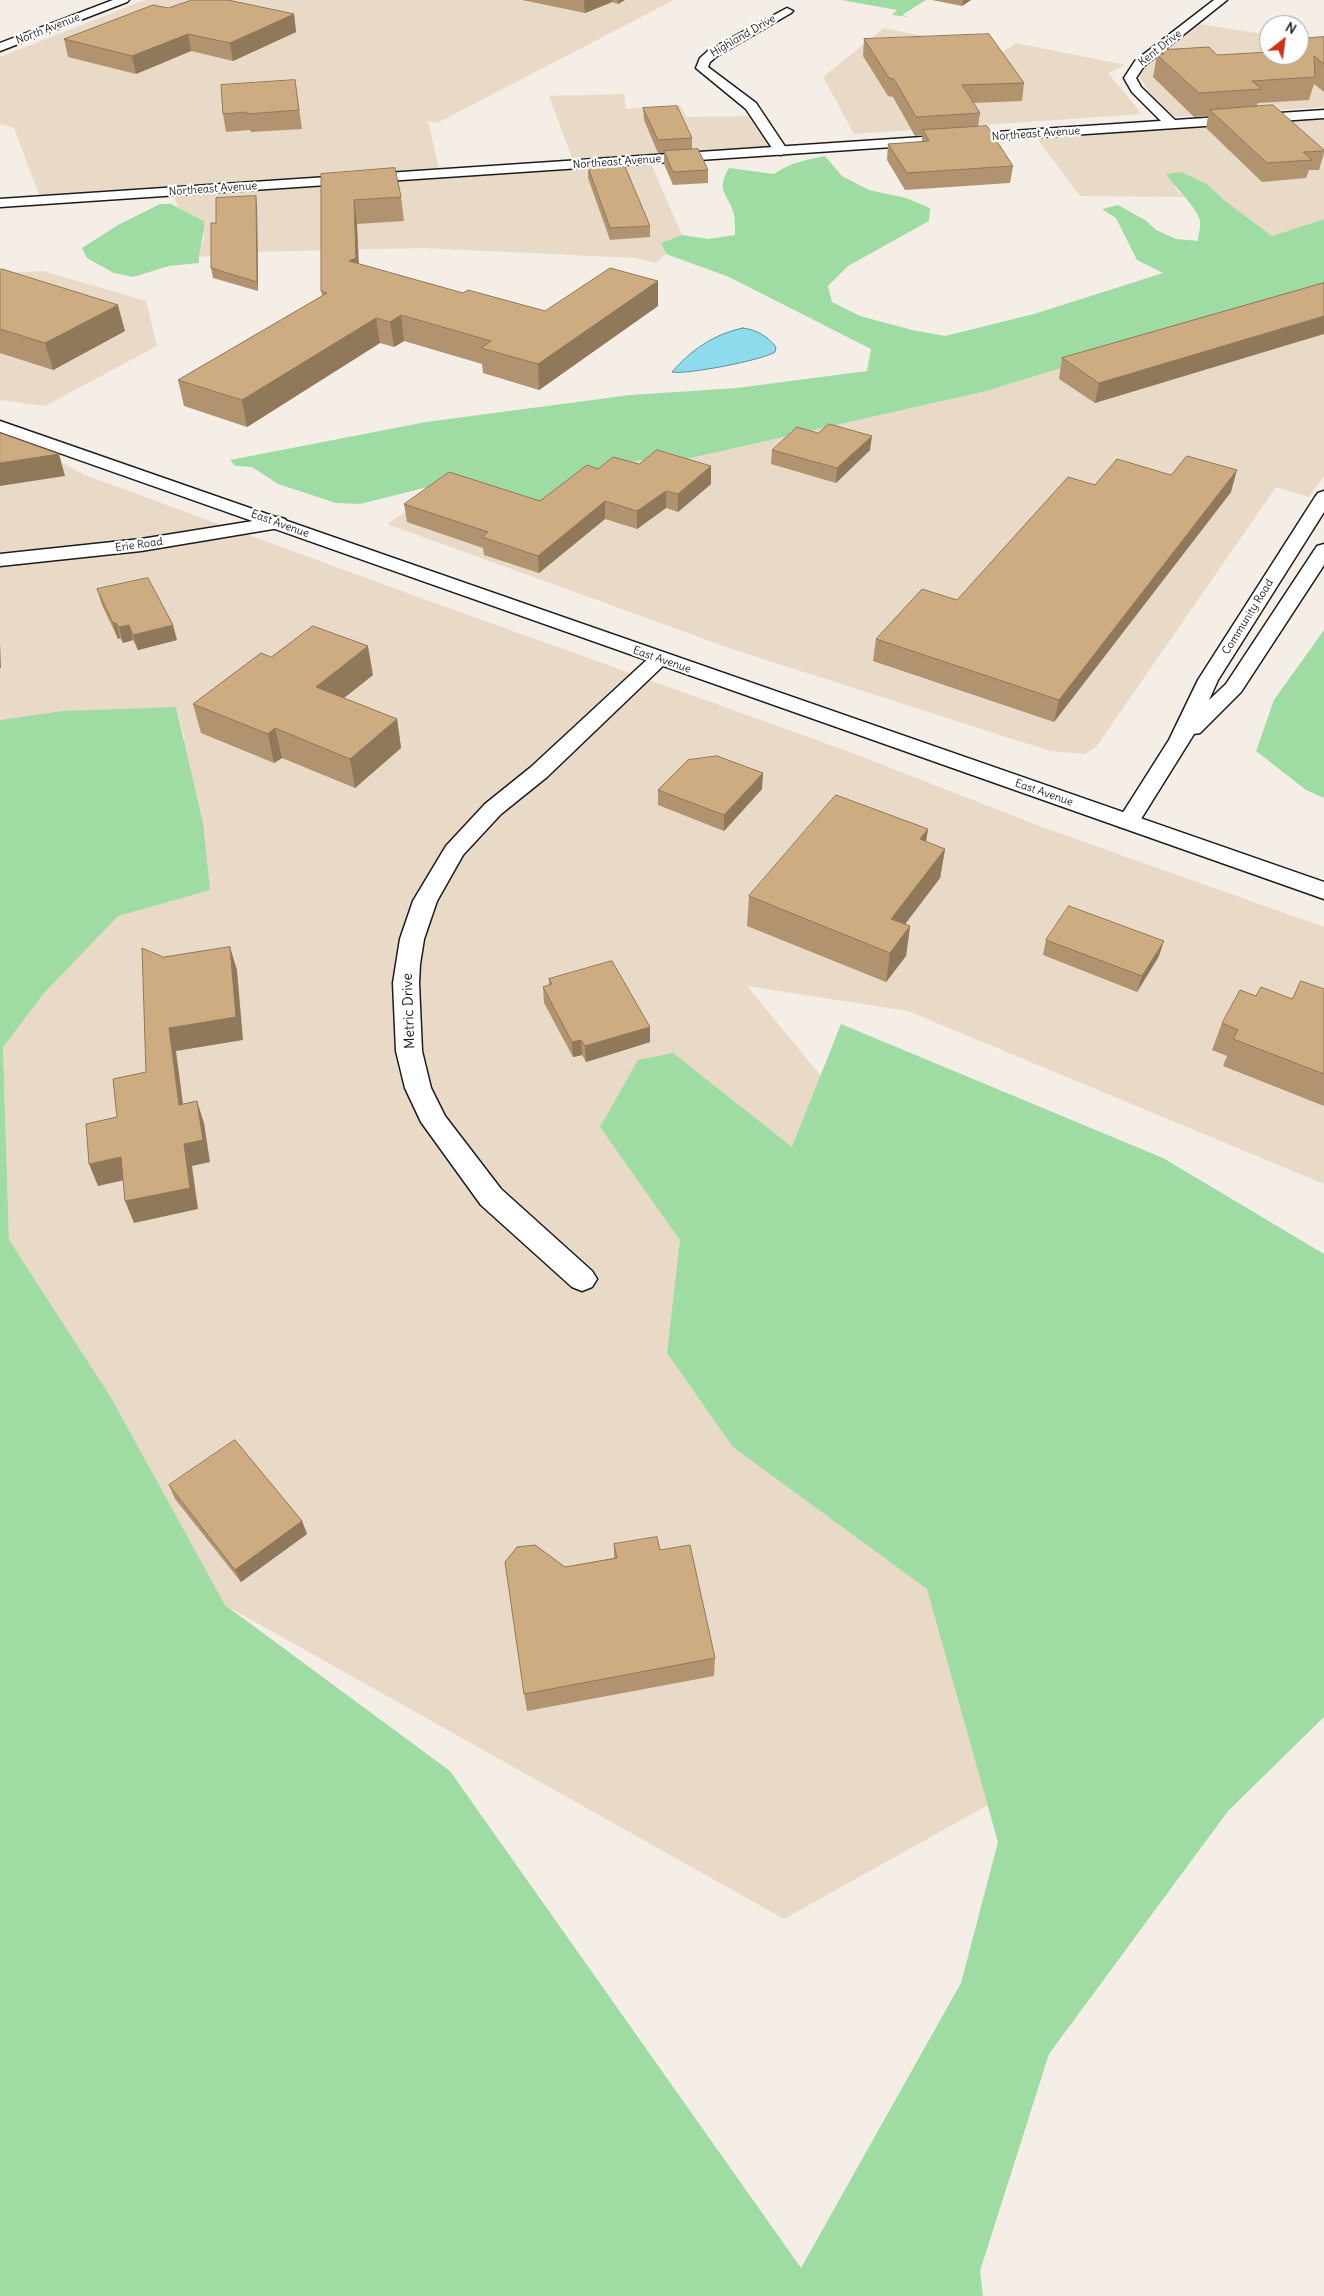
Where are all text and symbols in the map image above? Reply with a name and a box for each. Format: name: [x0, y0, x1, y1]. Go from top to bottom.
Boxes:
street label: North Avenue: [14, 11, 82, 47]
street label: Highland Drive: [708, 12, 778, 60]
north arrow: [1259, 15, 1309, 65]
text: N: [1282, 18, 1300, 38]
street label: Kent Drive: [1136, 27, 1184, 69]
street label: Northeast Avenue: [991, 124, 1081, 144]
street label: Northeast Avenue: [572, 152, 662, 172]
street label: Northeast Avenue: [168, 179, 258, 199]
street label: East Avenue: [249, 507, 311, 541]
street label: Erie Road: [114, 535, 164, 555]
street label: Community Road: [1220, 577, 1276, 657]
street label: East Avenue: [631, 644, 693, 676]
street label: East Avenue: [1013, 777, 1075, 809]
street label: Metric Drive: [399, 973, 419, 1049]

